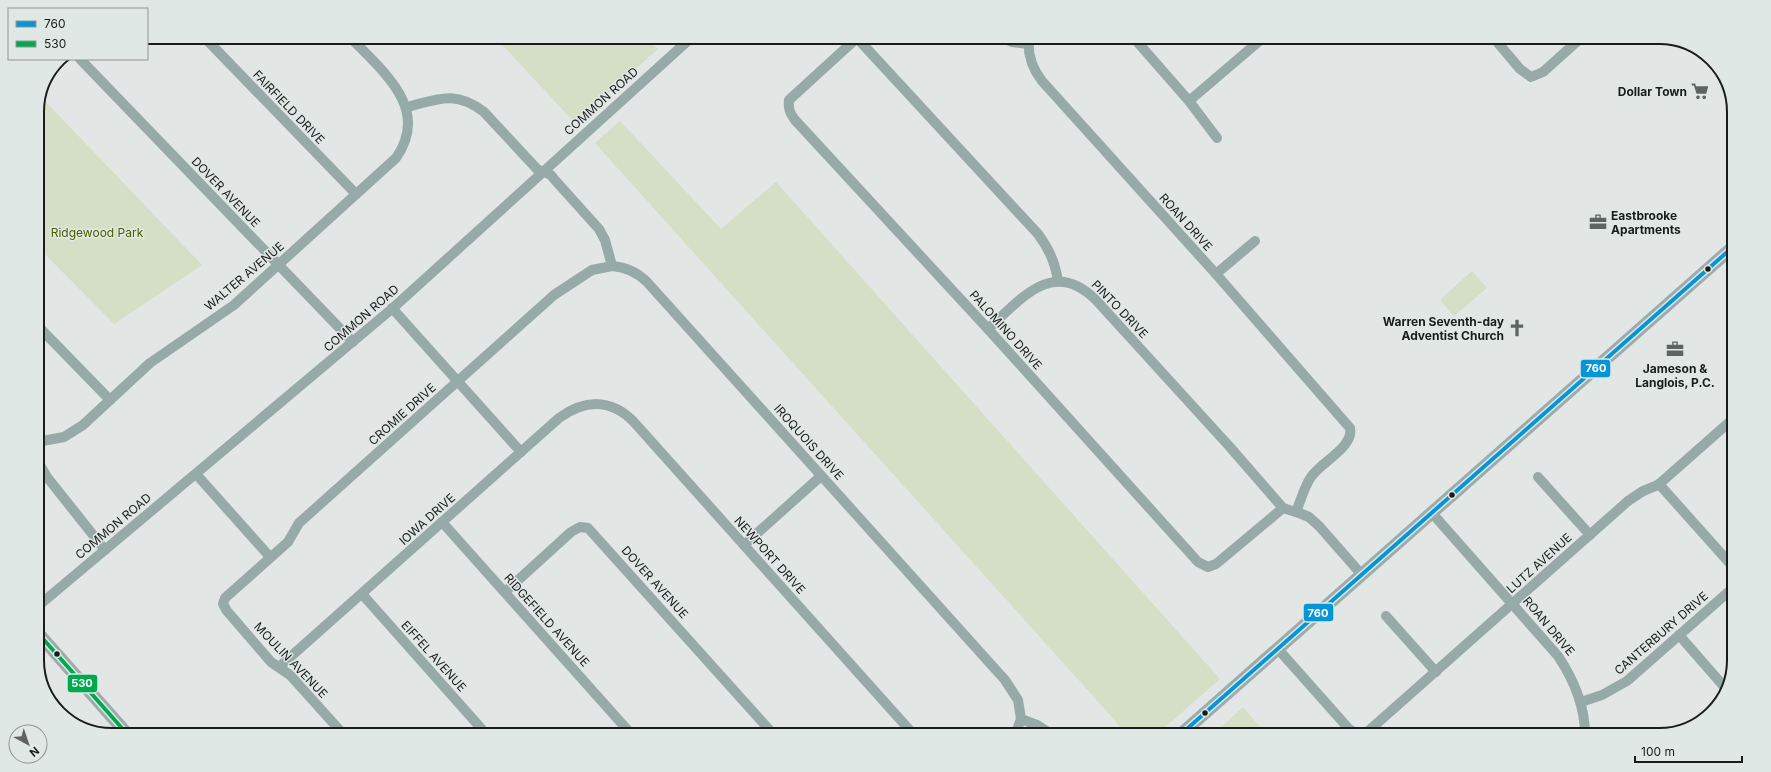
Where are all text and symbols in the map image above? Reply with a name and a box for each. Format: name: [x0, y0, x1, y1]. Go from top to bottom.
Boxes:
legend: [8, 8, 148, 60]
text: 760: [44, 16, 66, 31]
text: 530: [44, 36, 66, 51]
street label: COMMON ROAD: [561, 64, 641, 138]
street label: FAIRFIELD DRIVE: [250, 67, 328, 147]
supermarket icon: Dollar Town: [1690, 81, 1710, 101]
place label: Dollar Town: [1618, 84, 1687, 99]
street label: DOVER AVENUE: [189, 154, 263, 230]
street label: ROAN DRIVE: [1156, 190, 1216, 254]
place label: Eastbrooke Apartments: [1611, 208, 1681, 237]
office icon: Eastbrooke Apartments: [1588, 212, 1608, 232]
park label: Ridgewood Park: [51, 225, 144, 240]
street label: WALTER AVENUE: [201, 238, 287, 314]
unlabelled marker: [1703, 264, 1713, 274]
street label: PINTO DRIVE: [1089, 277, 1151, 341]
street label: COMMON ROAD: [320, 281, 402, 355]
street label: PALOMINO DRIVE: [966, 287, 1046, 373]
place label: Warren Seventh-day Adventist Church: [1383, 314, 1505, 343]
church icon: Warren Seventh-day Adventist Church: [1507, 318, 1527, 338]
office icon: Jameson & Langlois, P.C.: [1665, 339, 1685, 359]
line badge: 760: [1580, 359, 1611, 378]
text: 760: [1586, 361, 1606, 375]
place label: Jameson & Langlois, P.C.: [1635, 361, 1715, 390]
street label: CROMIE DRIVE: [365, 380, 439, 448]
street label: IROQUOIS DRIVE: [771, 401, 847, 483]
street label: COMMON ROAD: [72, 490, 154, 562]
street label: IOWA DRIVE: [396, 490, 458, 548]
unlabelled marker: [1447, 490, 1457, 500]
street label: NEWPORT DRIVE: [731, 513, 809, 597]
street label: LUTZ AVENUE: [1503, 530, 1575, 596]
street label: DOVER AVENUE: [619, 543, 691, 621]
street label: RIDGEFIELD AVENUE: [501, 570, 593, 670]
street label: CANTERBURY DRIVE: [1611, 588, 1711, 678]
street label: ROAN DRIVE: [1520, 593, 1578, 659]
line badge: 760: [1303, 603, 1334, 622]
text: 760: [1308, 606, 1328, 620]
street label: EIFFEL AVENUE: [398, 617, 470, 695]
street label: MOULIN AVENUE: [251, 619, 331, 701]
unlabelled marker: [52, 649, 62, 659]
line badge: 530: [67, 674, 98, 693]
text: 530: [71, 676, 93, 690]
unlabelled marker: [1200, 708, 1210, 718]
north arrow: [8, 724, 48, 764]
scale bar: [1635, 738, 1742, 764]
text: N: [27, 744, 42, 760]
text: 100 m: [1641, 744, 1675, 759]

